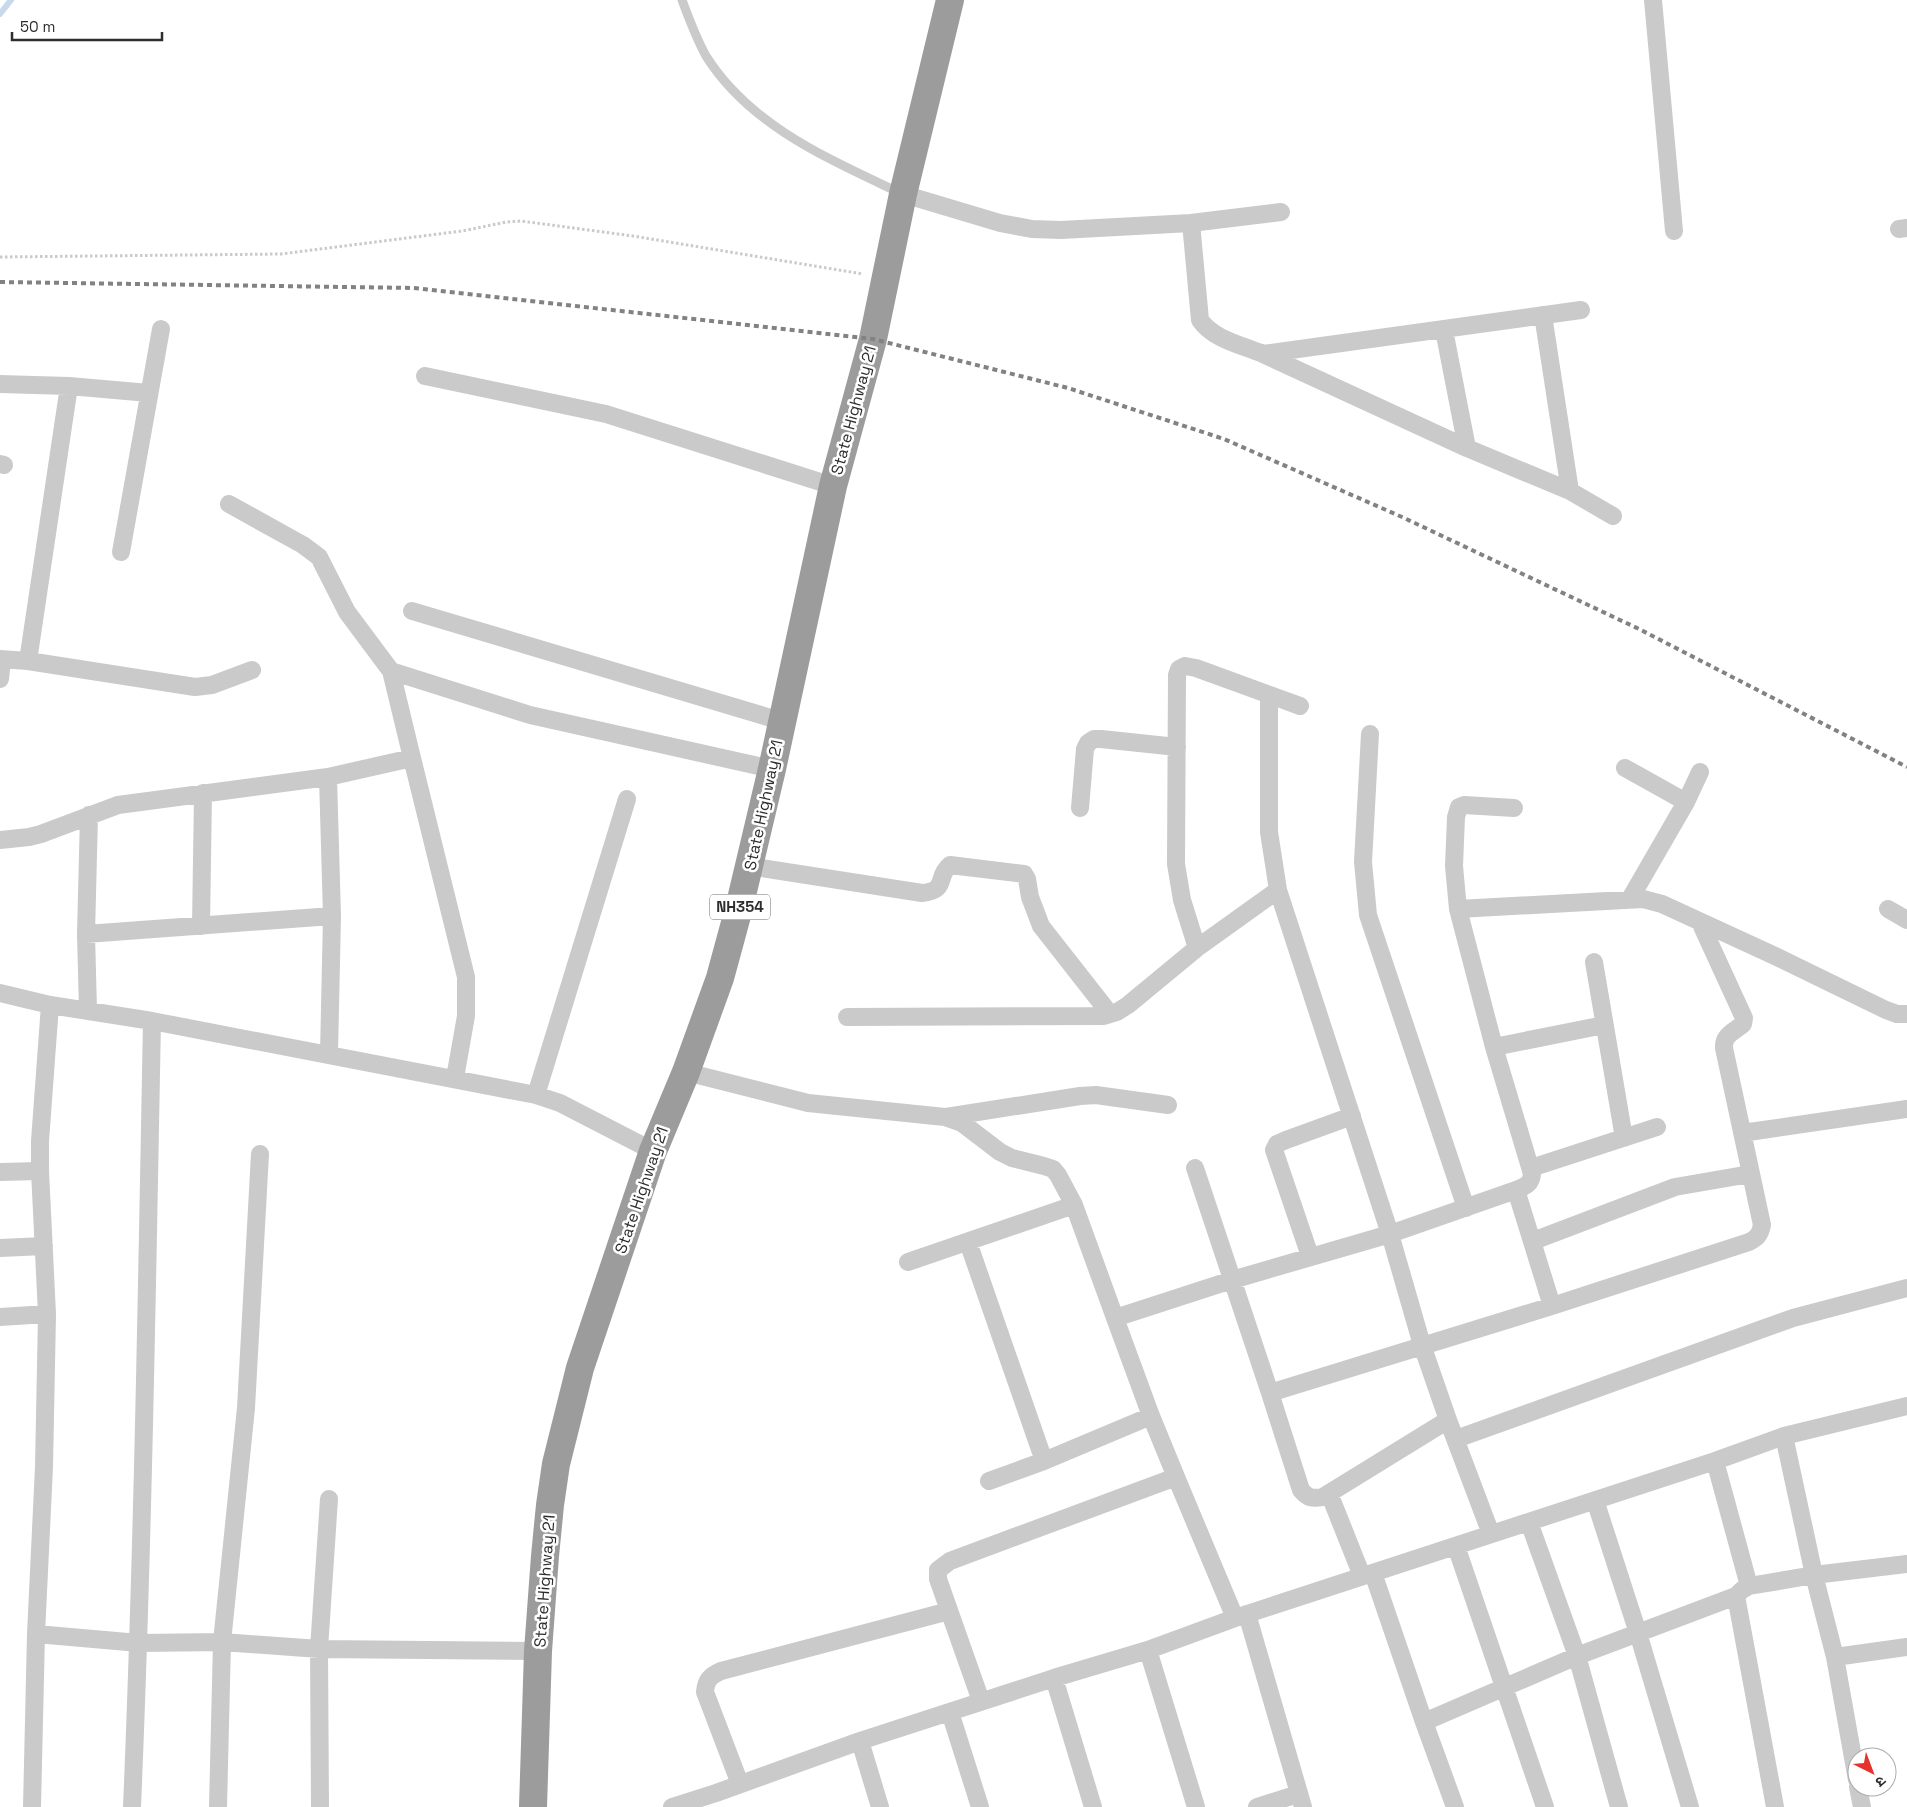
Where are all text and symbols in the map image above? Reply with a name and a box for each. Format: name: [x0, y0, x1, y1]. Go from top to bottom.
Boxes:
scale bar: [12, 10, 162, 42]
text: 50 m: [20, 17, 55, 36]
street label: State Highway 21: [826, 343, 881, 477]
street label: State Highway 21: [739, 738, 788, 872]
road number: NH354: [710, 894, 770, 920]
street label: State Highway 21: [610, 1124, 673, 1256]
street label: State Highway 21: [529, 1514, 560, 1648]
north arrow: [1847, 1747, 1897, 1797]
text: उ: [1871, 1772, 1890, 1792]

